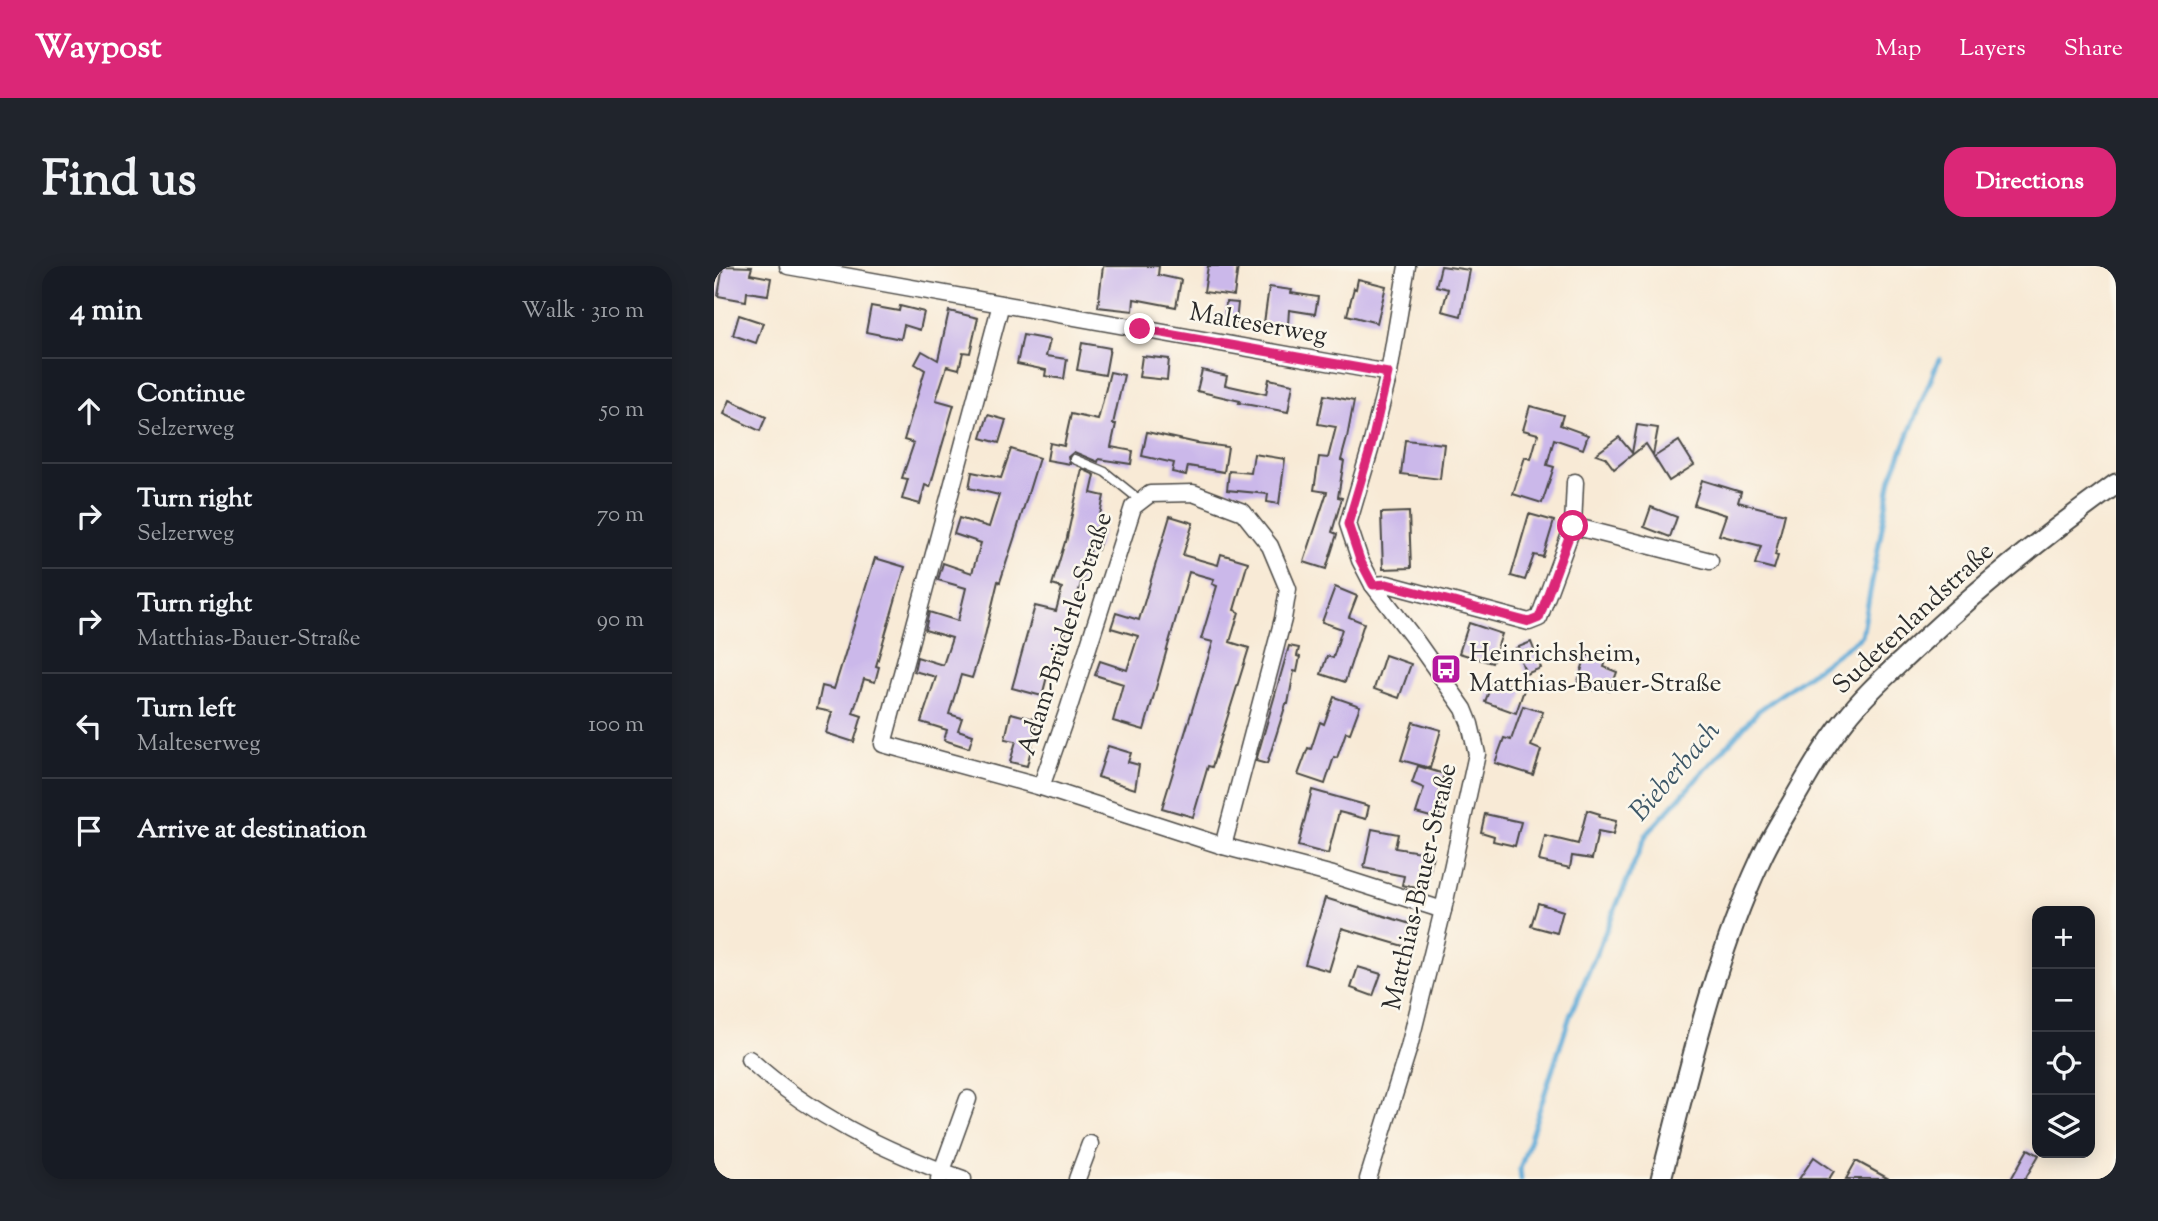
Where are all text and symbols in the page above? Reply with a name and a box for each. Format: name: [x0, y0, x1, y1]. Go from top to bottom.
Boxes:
text: Waypost: [35, 25, 162, 73]
text: Map: [1875, 32, 1921, 66]
text: Layers: [1959, 32, 2026, 66]
text: Share: [2064, 32, 2123, 66]
text: Find us: [42, 147, 196, 217]
button: Directions: [1944, 147, 2116, 217]
text: 4 min: [70, 290, 143, 333]
text: Walk · 310 m: [521, 295, 644, 328]
street label: Malteserweg: [1186, 295, 1330, 355]
route end: [1124, 313, 1155, 344]
text: Continue: [137, 376, 245, 413]
icon: ahead: [70, 392, 108, 430]
text: 50 m: [600, 394, 644, 427]
text: Selzerweg: [137, 413, 234, 446]
text: Turn right: [137, 481, 252, 518]
icon: right: [70, 497, 108, 535]
text: 70 m: [597, 499, 644, 532]
street label: Adam-Brüderle-Straße: [1009, 508, 1123, 760]
route start: [1557, 510, 1588, 541]
text: Selzerweg: [137, 518, 234, 551]
street label: Sudetenlandstraße: [1825, 534, 2003, 704]
text: Turn right: [137, 586, 252, 623]
icon: right: [70, 602, 108, 640]
text: 90 m: [597, 604, 644, 637]
text: Matthias-Bauer-Straße: [137, 623, 361, 656]
place label: Heinrichsheim, Matthias-Bauer-Straße: [1469, 636, 1722, 703]
bus stop icon: Heinrichsheim, Matthias-Bauer-Straße: [1429, 652, 1463, 686]
text: Turn left: [137, 691, 236, 728]
icon: left: [70, 707, 108, 745]
text: 100 m: [588, 709, 644, 742]
water label: Bieberbach: [1621, 713, 1731, 831]
text: Malteserweg: [137, 728, 260, 761]
street label: Matthias-Bauer-Straße: [1375, 760, 1467, 1014]
icon: arrive: [70, 812, 108, 850]
text: Arrive at destination: [137, 812, 367, 849]
map controls: [2032, 906, 2095, 1158]
button: +: [2032, 906, 2095, 969]
button: −: [2032, 969, 2095, 1032]
button: locate: [2032, 1032, 2095, 1095]
button: layers: [2032, 1095, 2095, 1158]

